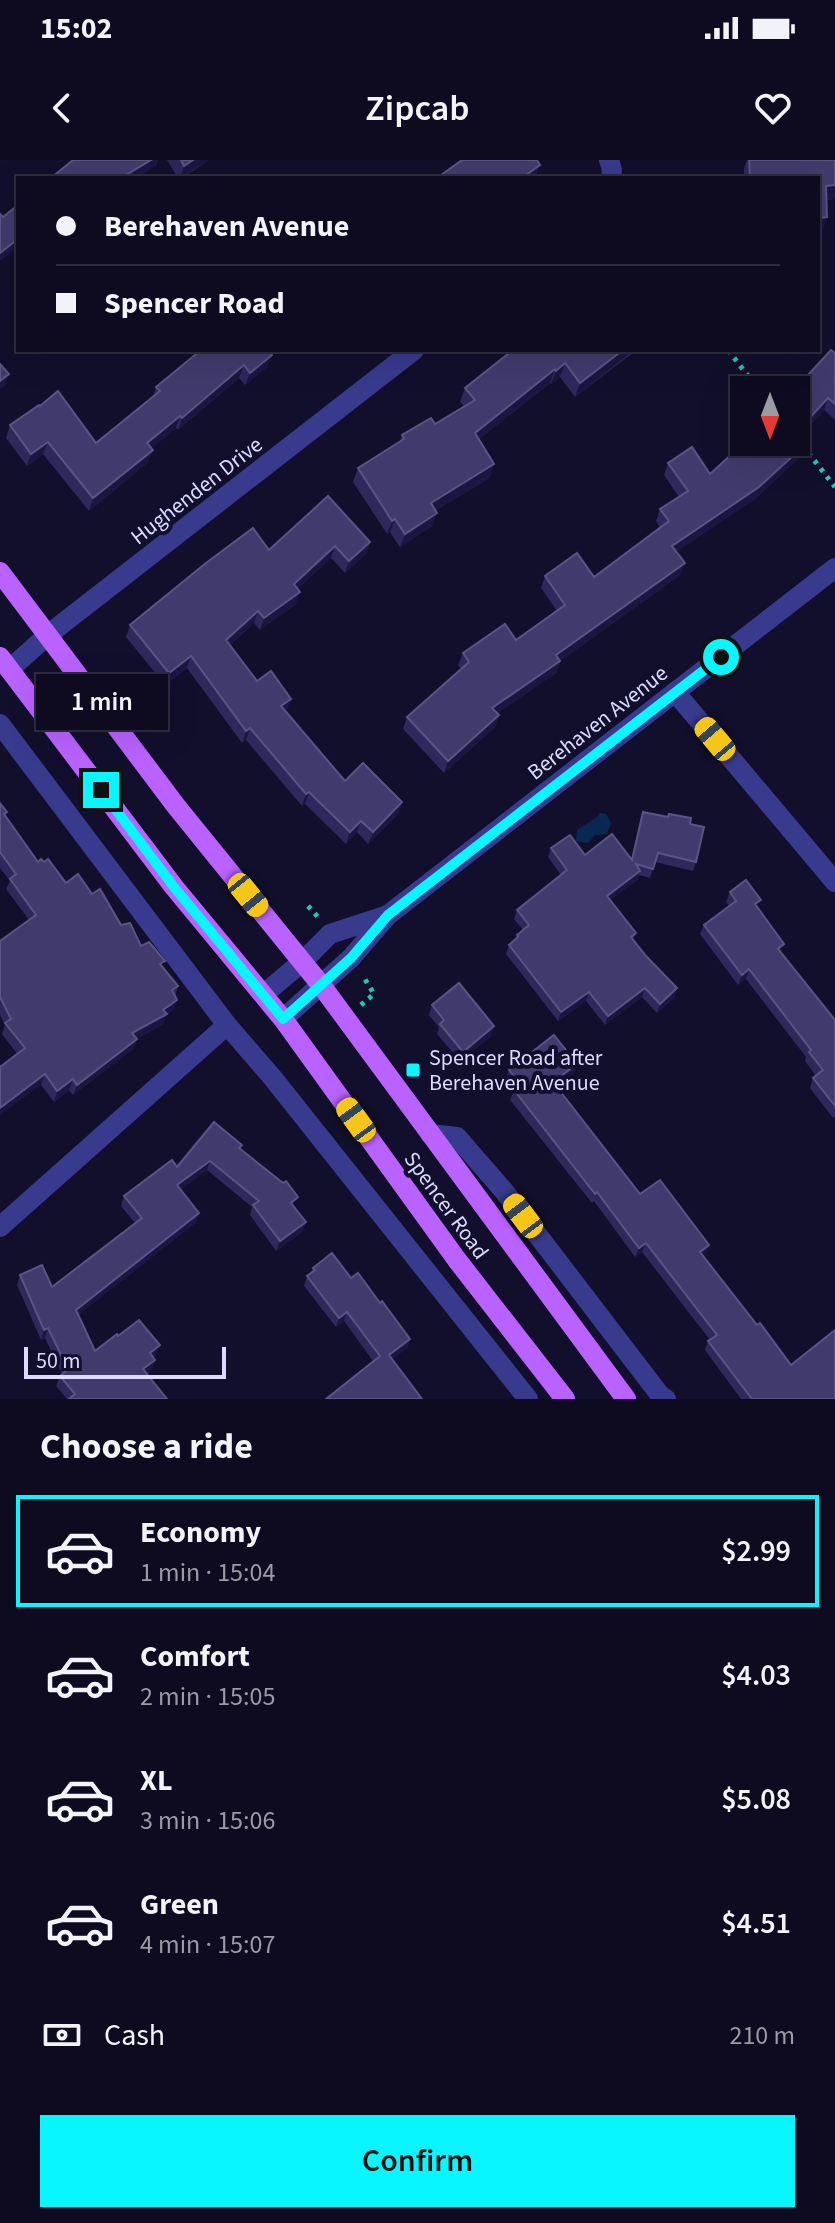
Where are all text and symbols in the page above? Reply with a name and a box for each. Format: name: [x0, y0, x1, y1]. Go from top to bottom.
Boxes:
text: 15:02: [40, 7, 112, 50]
text: Zipcab: [365, 83, 470, 134]
icon: back: [40, 86, 84, 130]
icon: heart: [751, 86, 795, 130]
text: Berehaven Avenue: [104, 205, 349, 248]
text: Spencer Road: [104, 282, 285, 325]
north arrow: [730, 376, 810, 456]
map controls: [730, 376, 810, 456]
street label: Hughenden Drive: [124, 429, 269, 553]
route start: [703, 639, 739, 675]
street label: Berehaven Avenue: [521, 658, 675, 788]
callout: 1 min: [35, 674, 167, 730]
text: 1 min: [71, 683, 133, 720]
car: [690, 713, 740, 765]
route end: [83, 772, 119, 808]
car: [224, 869, 272, 921]
place label: Spencer Road after Berehaven Avenue: [429, 1042, 603, 1099]
marker: Spencer Road after Berehaven Avenue: [404, 1061, 422, 1079]
car: [332, 1094, 380, 1146]
street label: Spencer Road: [396, 1145, 496, 1266]
car: [499, 1190, 547, 1242]
scale bar: [24, 1343, 226, 1379]
text: 50 m: [36, 1345, 81, 1377]
text: Choose a ride: [40, 1421, 253, 1472]
text: Economy: [140, 1511, 261, 1554]
icon: car: [44, 1515, 116, 1587]
text: $2.99: [721, 1530, 791, 1573]
text: 1 min · 15:04: [140, 1554, 275, 1591]
text: Comfort: [140, 1635, 250, 1678]
icon: car: [44, 1639, 116, 1711]
text: $4.03: [721, 1654, 791, 1697]
text: 2 min · 15:05: [140, 1678, 275, 1715]
text: XL: [140, 1759, 173, 1802]
icon: car: [44, 1763, 116, 1835]
text: $5.08: [721, 1778, 791, 1821]
text: 3 min · 15:06: [140, 1802, 275, 1839]
text: Green: [140, 1883, 219, 1926]
icon: car: [44, 1887, 116, 1959]
text: $4.51: [721, 1902, 791, 1945]
text: 4 min · 15:07: [140, 1926, 275, 1963]
icon: cash: [40, 2013, 84, 2057]
text: Cash: [104, 2014, 165, 2057]
text: 210 m: [729, 2017, 795, 2054]
button: Confirm: [40, 2115, 795, 2207]

